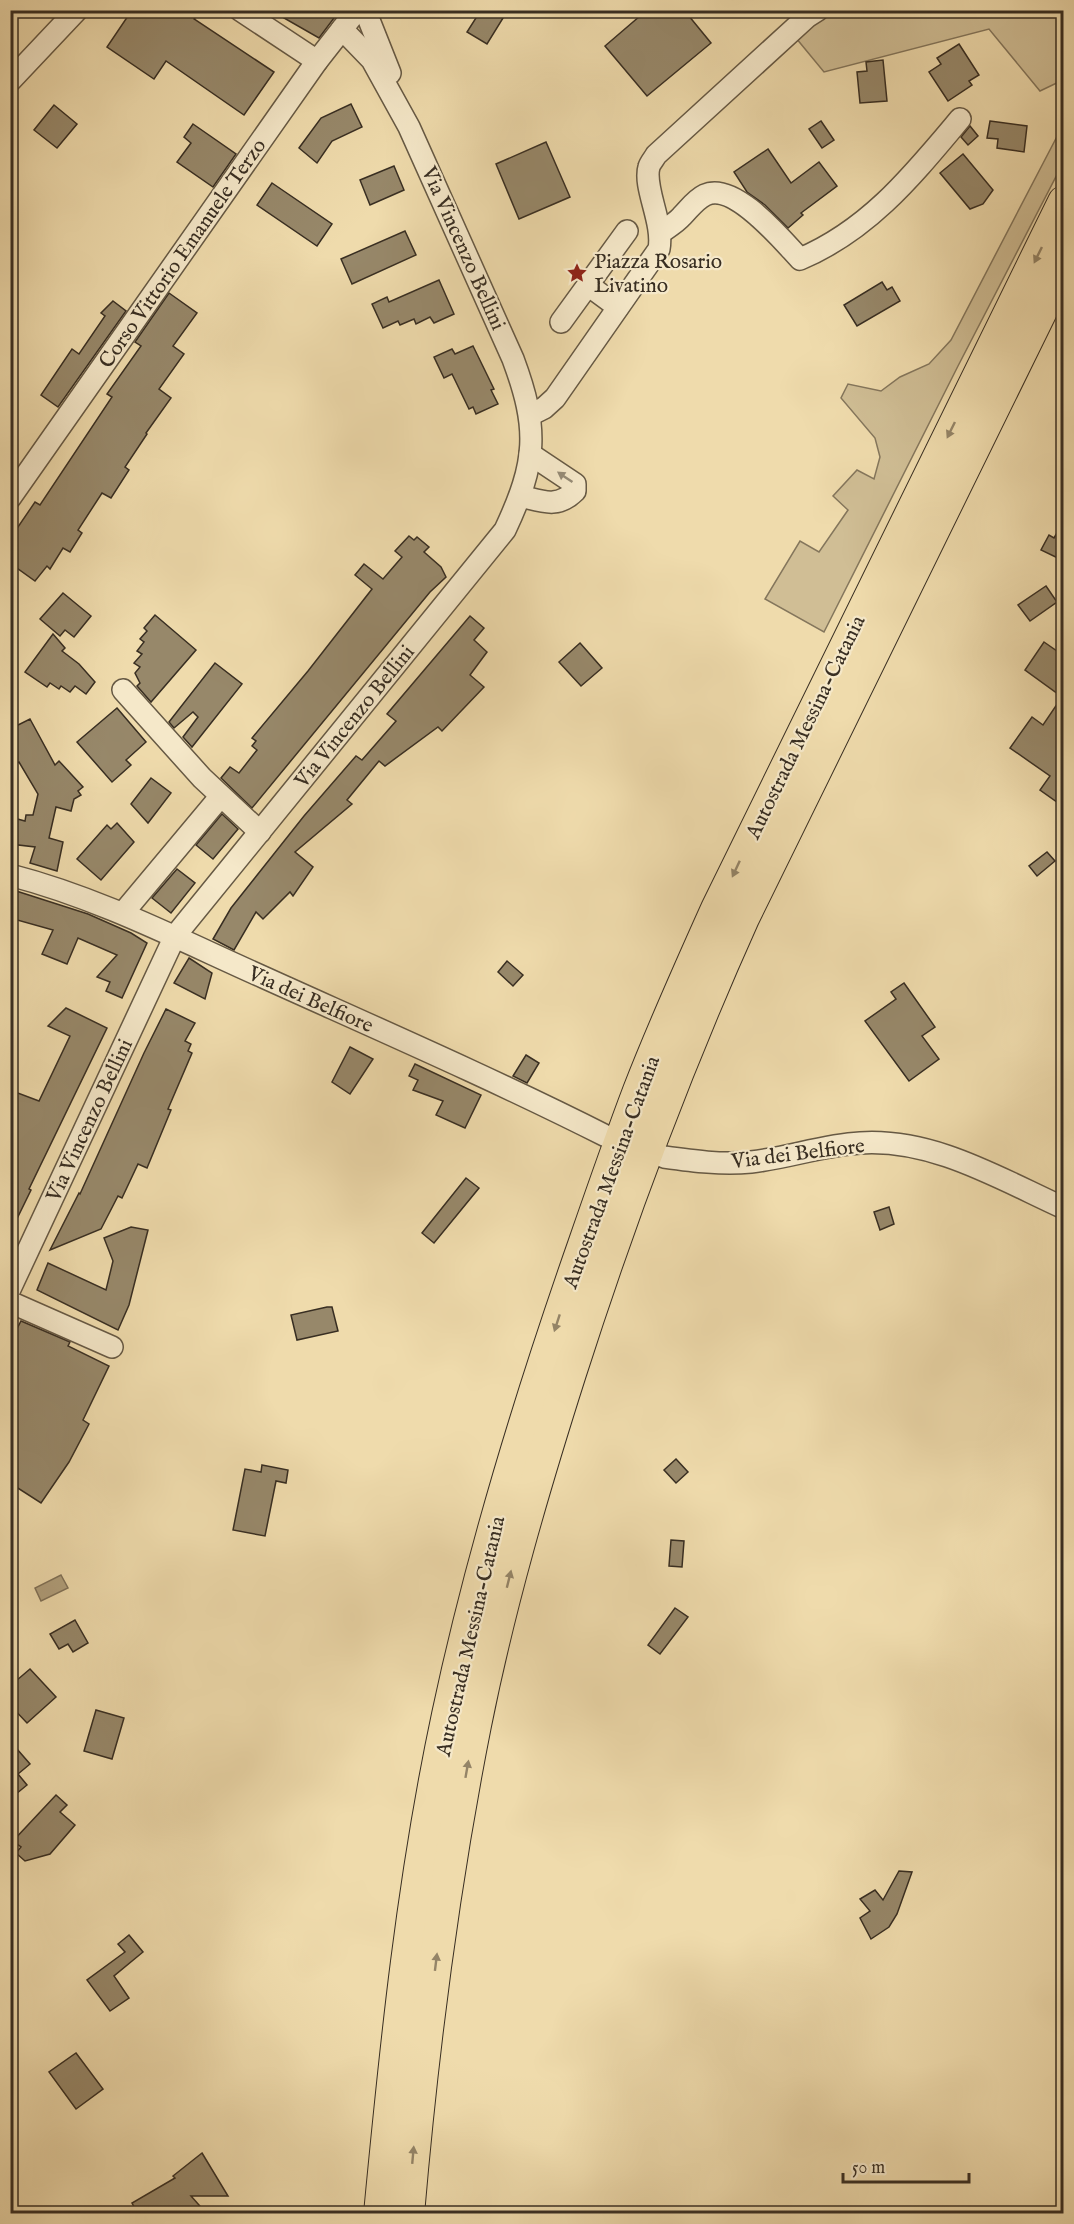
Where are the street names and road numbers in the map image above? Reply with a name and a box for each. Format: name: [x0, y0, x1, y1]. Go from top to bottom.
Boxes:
street label: Corso Vittorio Emanuele Terzo: [93, 134, 273, 374]
street label: Via Vincenzo Bellini: [414, 162, 511, 335]
street label: Autostrada Messina-Catania: [740, 611, 873, 845]
street label: Via Vincenzo Bellini: [289, 640, 421, 795]
street label: Via dei Belfiore: [243, 960, 377, 1040]
street label: Via Vincenzo Bellini: [40, 1035, 140, 1207]
street label: Autostrada Messina-Catania: [557, 1052, 667, 1293]
street label: Via dei Belfiore: [729, 1133, 867, 1176]
street label: Autostrada Messina-Catania: [430, 1513, 512, 1760]

